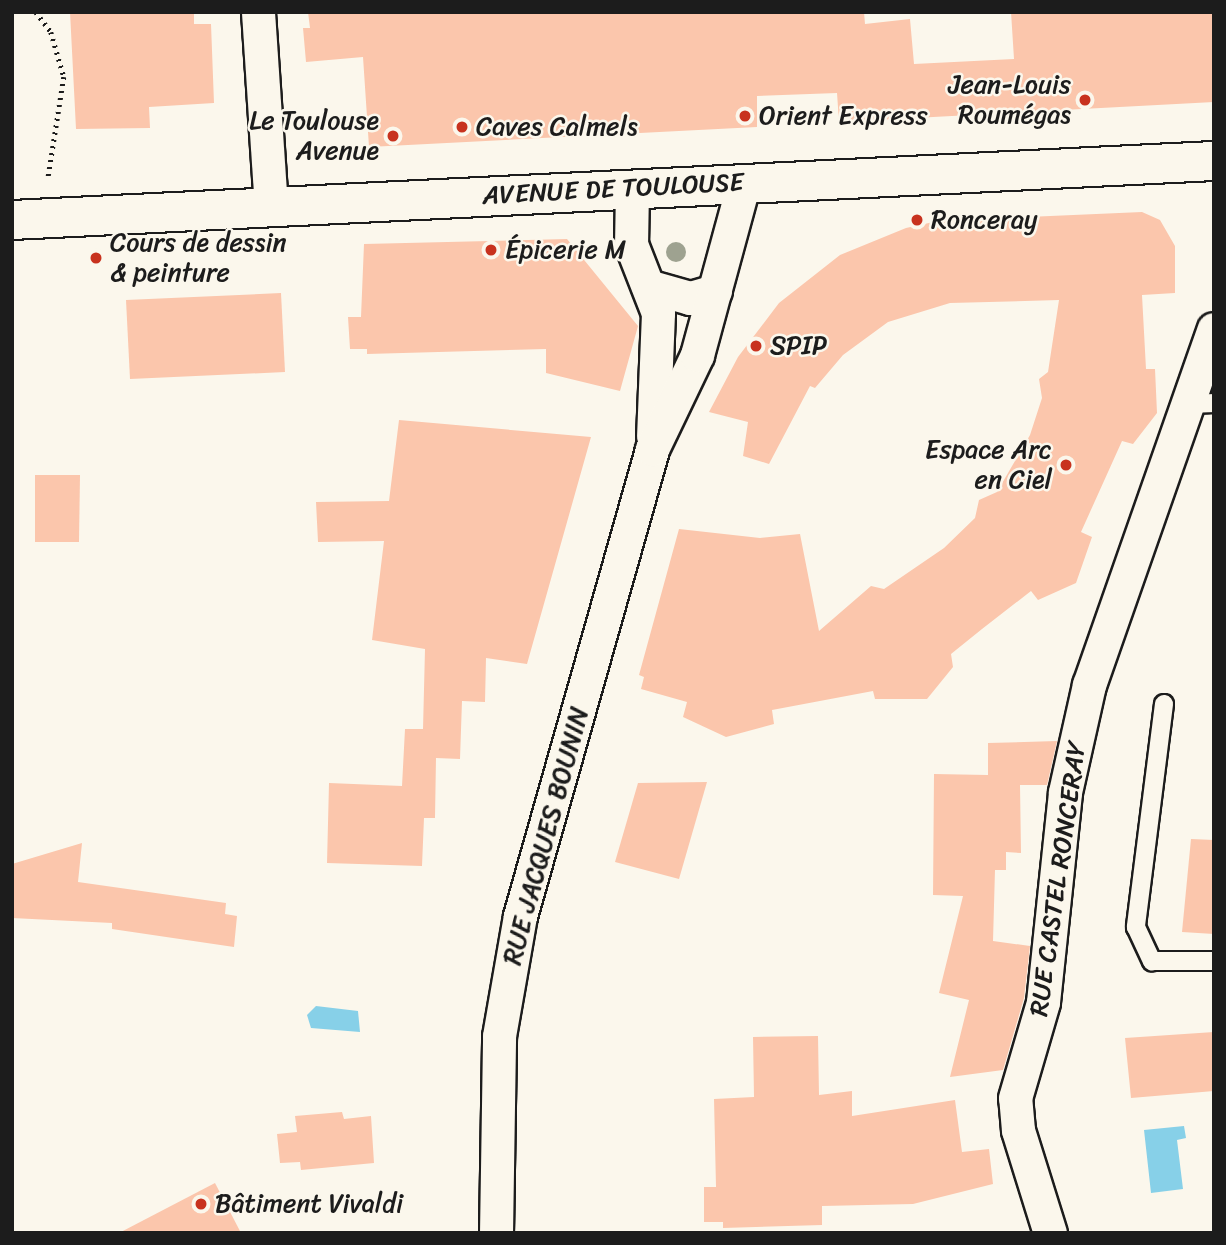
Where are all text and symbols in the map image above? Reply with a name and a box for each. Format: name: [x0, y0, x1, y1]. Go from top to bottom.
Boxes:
place label: Jean-Louis Roumégas: [948, 69, 1071, 130]
marker: Jean-Louis Roumégas: [1077, 92, 1093, 108]
place label: Orient Express: [759, 100, 928, 132]
place label: Le Toulouse Avenue: [248, 105, 379, 166]
marker: Orient Express: [737, 108, 753, 124]
place label: Caves Calmels: [476, 111, 639, 143]
marker: Caves Calmels: [454, 119, 470, 135]
marker: Le Toulouse Avenue: [385, 128, 401, 144]
street label: AVENUE DE TOULOUSE: [481, 167, 745, 211]
place label: Ronceray: [931, 204, 1038, 236]
marker: Ronceray: [909, 212, 925, 228]
place label: Cours de dessin & peinture: [110, 227, 287, 288]
place label: Épicerie M: [505, 234, 626, 266]
marker: Épicerie M: [483, 242, 499, 258]
marker: Cours de dessin & peinture: [88, 250, 104, 266]
place label: SPIP: [770, 330, 827, 362]
marker: SPIP: [748, 338, 764, 354]
place label: Espace Arc en Ciel: [925, 434, 1052, 496]
marker: Espace Arc en Ciel: [1058, 457, 1074, 473]
street label: RUE JACQUES BOUNIN: [497, 704, 595, 968]
street label: RUE CASTEL RONCERAY: [1023, 739, 1093, 1019]
place label: Bâtiment Vivaldi: [215, 1188, 405, 1220]
marker: Bâtiment Vivaldi: [193, 1196, 209, 1212]

